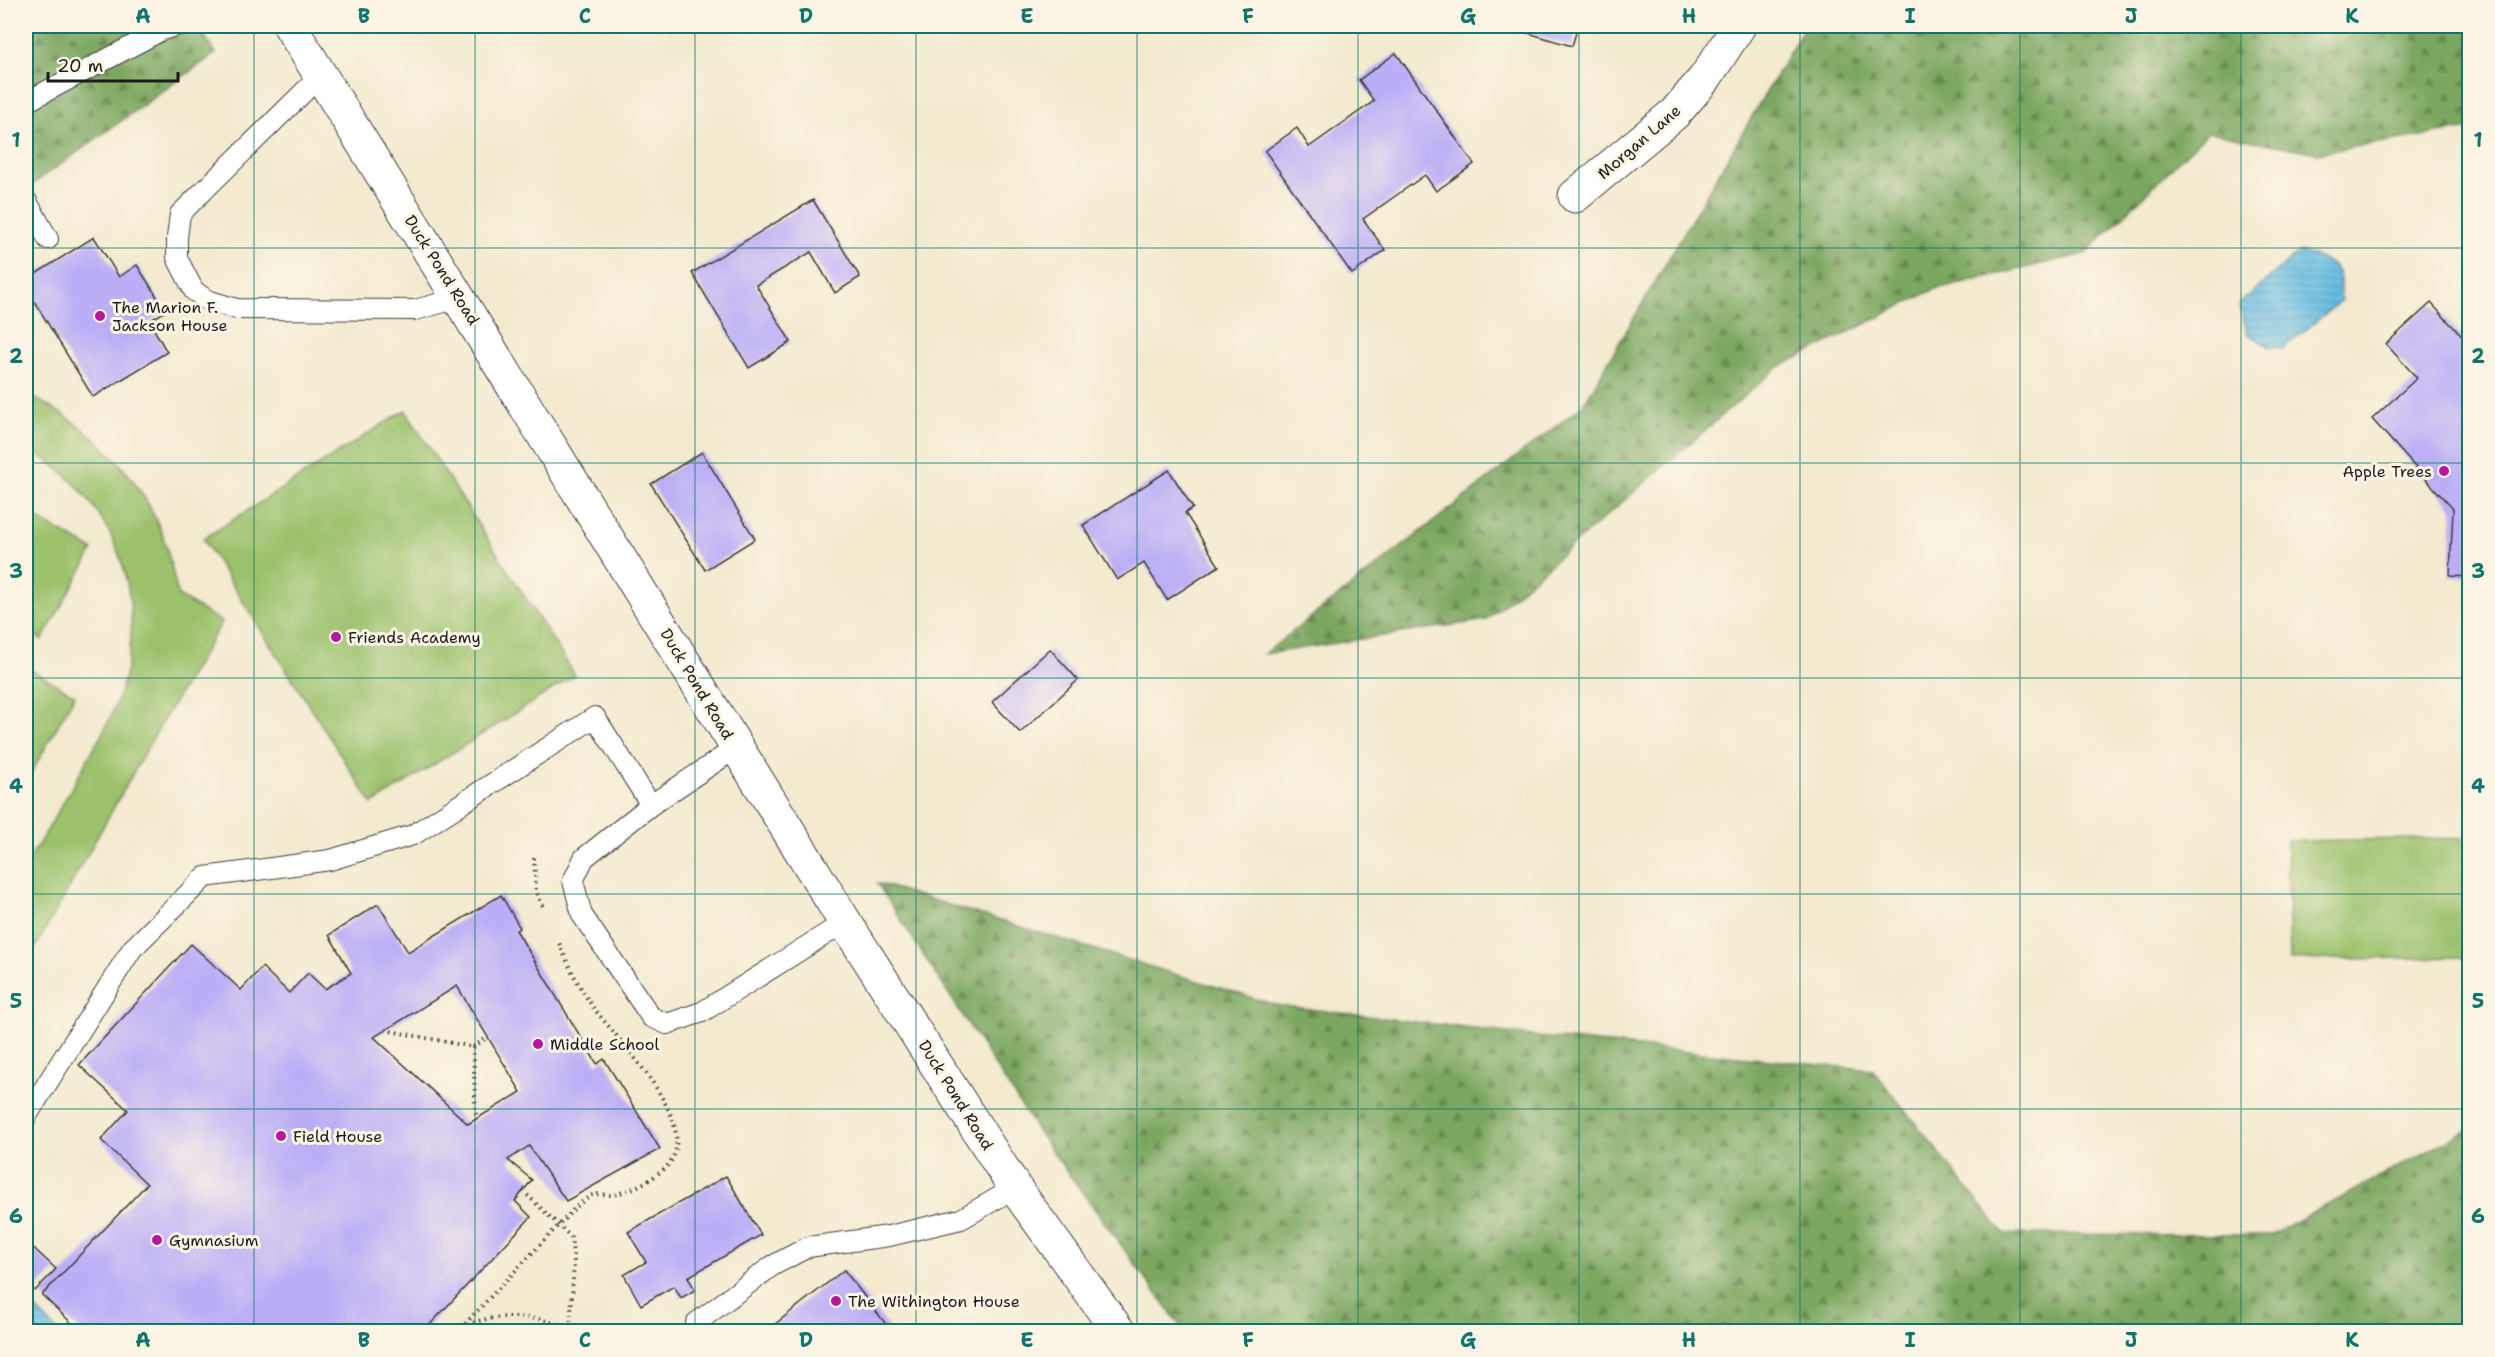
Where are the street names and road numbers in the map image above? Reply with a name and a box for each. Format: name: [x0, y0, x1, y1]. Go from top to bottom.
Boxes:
street label: Morgan Lane: [1593, 100, 1685, 184]
street label: Duck Pond Road: [400, 211, 484, 329]
street label: Duck Pond Road: [656, 625, 738, 743]
street label: Duck Pond Road: [914, 1036, 998, 1154]

